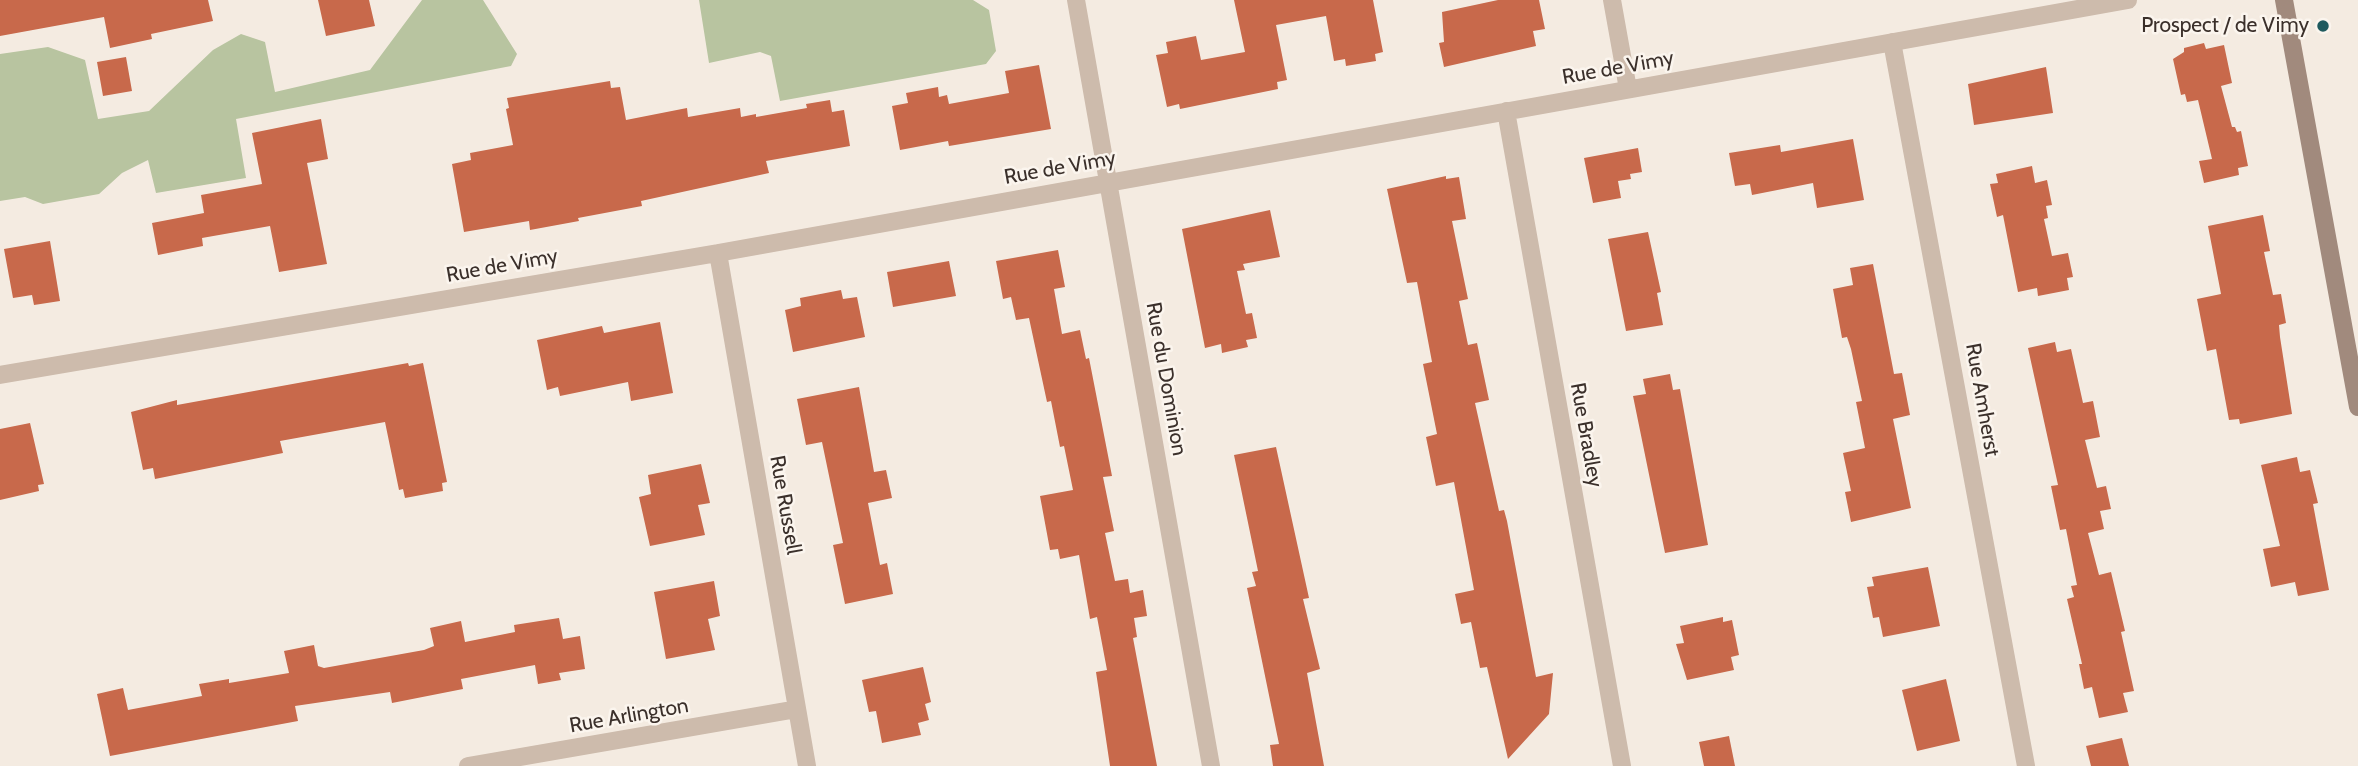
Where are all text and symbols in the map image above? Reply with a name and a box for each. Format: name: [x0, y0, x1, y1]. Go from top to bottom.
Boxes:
place label: Prospect / de Vimy: [2141, 13, 2309, 39]
marker: Prospect / de Vimy: [2315, 18, 2331, 34]
street label: Rue de Vimy: [1560, 46, 1676, 90]
street label: Rue de Vimy: [1002, 146, 1118, 190]
street label: Rue de Vimy: [444, 244, 560, 288]
street label: Rue du Dominion: [1140, 300, 1192, 458]
street label: Rue Amherst: [1960, 341, 2004, 459]
street label: Rue Bradley: [1564, 381, 1608, 489]
street label: Rue Russell: [764, 453, 806, 557]
street label: Rue Arlington: [568, 693, 690, 739]

